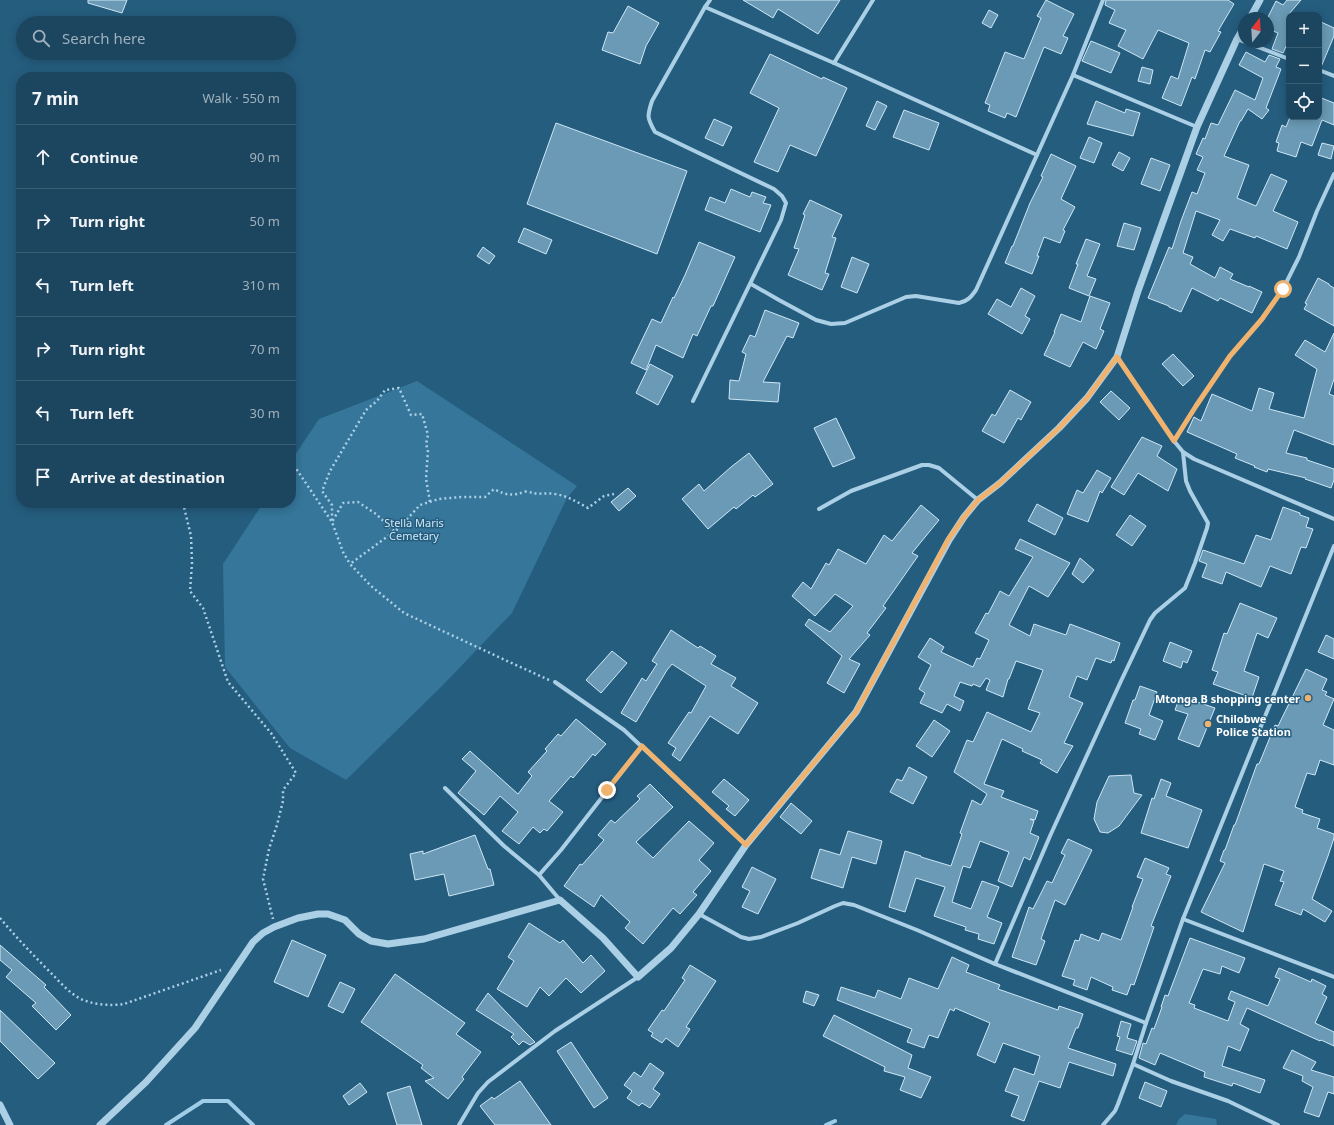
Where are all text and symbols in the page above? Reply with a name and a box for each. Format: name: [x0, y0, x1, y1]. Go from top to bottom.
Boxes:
north arrow: [1238, 12, 1274, 48]
map controls: [1286, 12, 1322, 120]
button: +: [1286, 12, 1322, 48]
search box: [16, 16, 296, 60]
icon: search: [30, 27, 52, 49]
text: Search here: [62, 28, 145, 48]
button: −: [1286, 48, 1322, 84]
button: locate: [1286, 84, 1322, 120]
text: 7 min: [32, 87, 79, 110]
text: Walk · 550 m: [202, 89, 280, 107]
icon: ahead: [32, 146, 54, 168]
text: Continue: [70, 147, 138, 167]
text: 90 m: [250, 148, 280, 166]
icon: right: [32, 210, 54, 232]
text: Turn right: [70, 211, 145, 231]
text: 50 m: [250, 212, 280, 230]
icon: left: [32, 274, 54, 296]
text: Turn left: [70, 275, 134, 295]
text: 310 m: [242, 276, 280, 294]
route start: [1274, 280, 1292, 298]
icon: right: [32, 338, 54, 360]
text: Turn right: [70, 339, 145, 359]
text: 70 m: [250, 340, 280, 358]
icon: left: [32, 402, 54, 424]
text: Turn left: [70, 403, 134, 423]
text: 30 m: [250, 404, 280, 422]
icon: arrive: [32, 466, 54, 488]
text: Arrive at destination: [70, 467, 225, 487]
park label: Stella Maris Cemetary: [384, 515, 444, 543]
place label: Mtonga B shopping center: [1155, 691, 1300, 706]
marker: Mtonga B shopping center: [1303, 693, 1313, 703]
place label: Chilobwe Police Station: [1216, 711, 1291, 739]
marker: Chilobwe Police Station: [1203, 719, 1213, 729]
route end: [598, 781, 616, 799]

